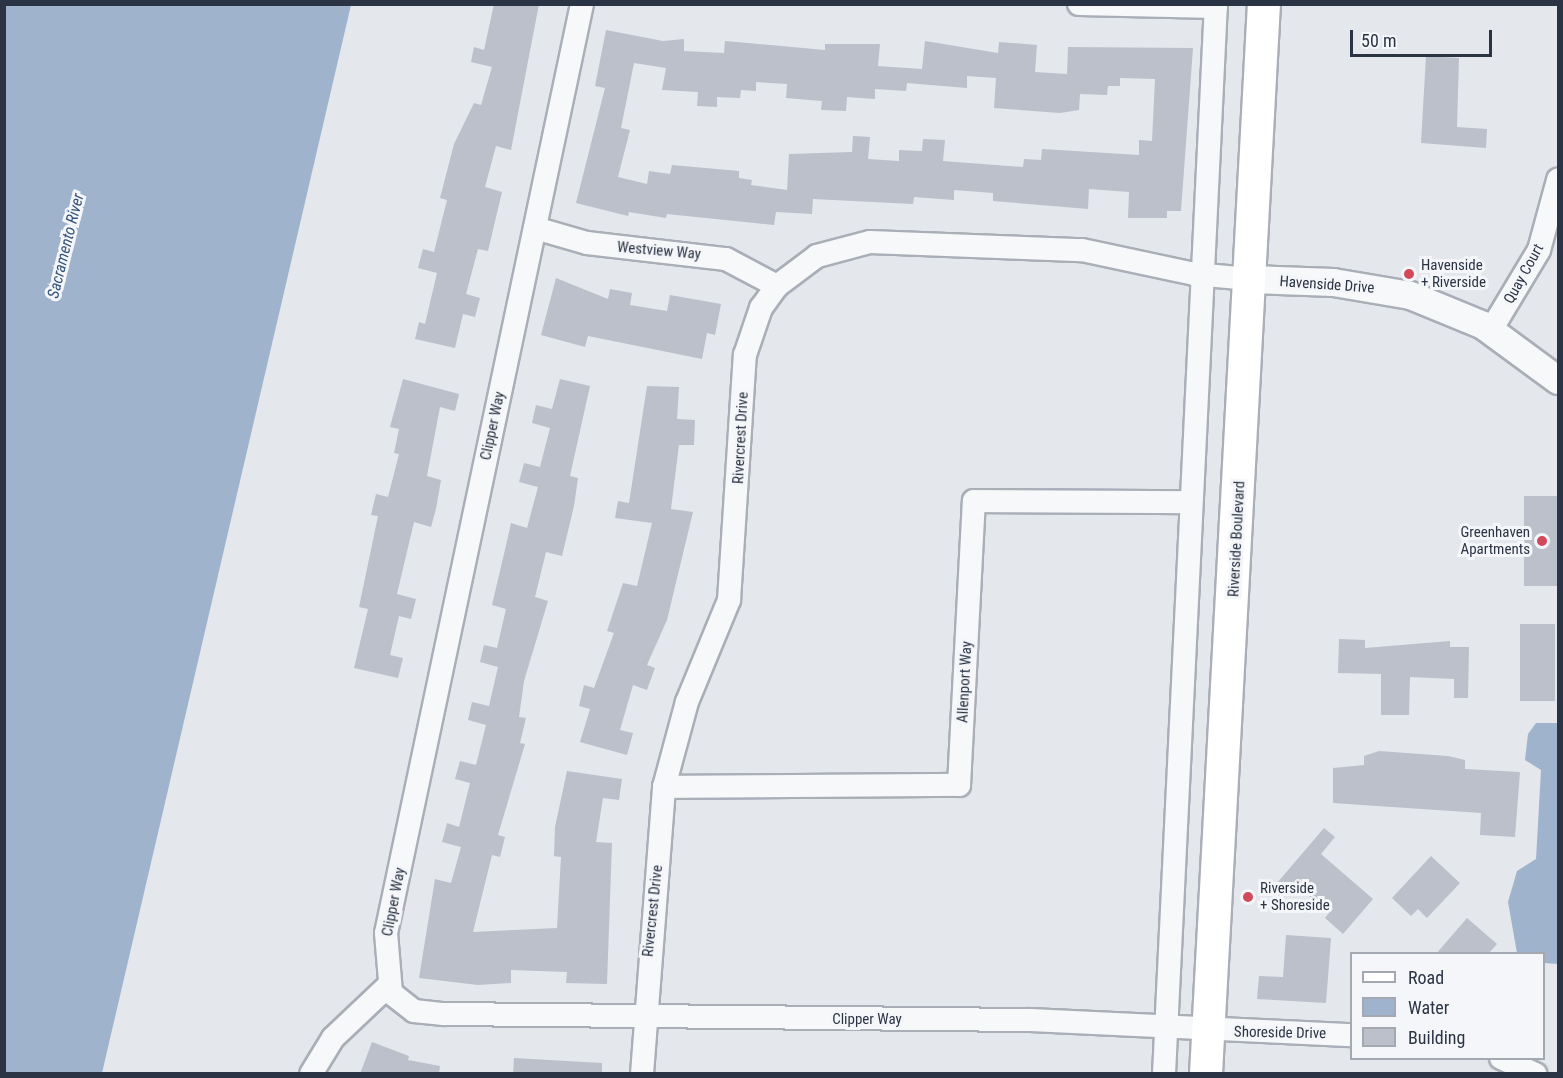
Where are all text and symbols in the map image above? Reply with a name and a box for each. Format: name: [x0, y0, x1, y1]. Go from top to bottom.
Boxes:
scale bar: [1353, 18, 1496, 56]
text: 50 m: [1361, 30, 1396, 51]
water label: Sacramento River: [44, 192, 88, 300]
street label: Westview Way: [616, 238, 702, 264]
street label: Quay Court: [1500, 241, 1548, 307]
place label: Havenside + Riverside: [1421, 256, 1486, 291]
marker: Havenside + Riverside: [1402, 267, 1416, 281]
street label: Havenside Drive: [1279, 273, 1375, 297]
street label: Clipper Way: [477, 390, 509, 462]
street label: Rivercrest Drive: [730, 391, 752, 485]
street label: Riverside Boulevard: [1225, 480, 1249, 598]
place label: Greenhaven Apartments: [1460, 523, 1530, 558]
marker: Greenhaven Apartments: [1535, 534, 1549, 548]
street label: Allenport Way: [954, 641, 976, 723]
street label: Rivercrest Drive: [639, 864, 667, 958]
street label: Clipper Way: [379, 866, 409, 938]
place label: Riverside + Shoreside: [1260, 879, 1330, 914]
marker: Riverside + Shoreside: [1241, 890, 1255, 904]
legend: [1350, 952, 1545, 1060]
text: Road: [1408, 967, 1444, 988]
text: Water: [1408, 997, 1449, 1018]
street label: Clipper Way: [832, 1011, 902, 1029]
street label: Shoreside Drive: [1234, 1023, 1326, 1043]
text: Building: [1408, 1027, 1465, 1048]

